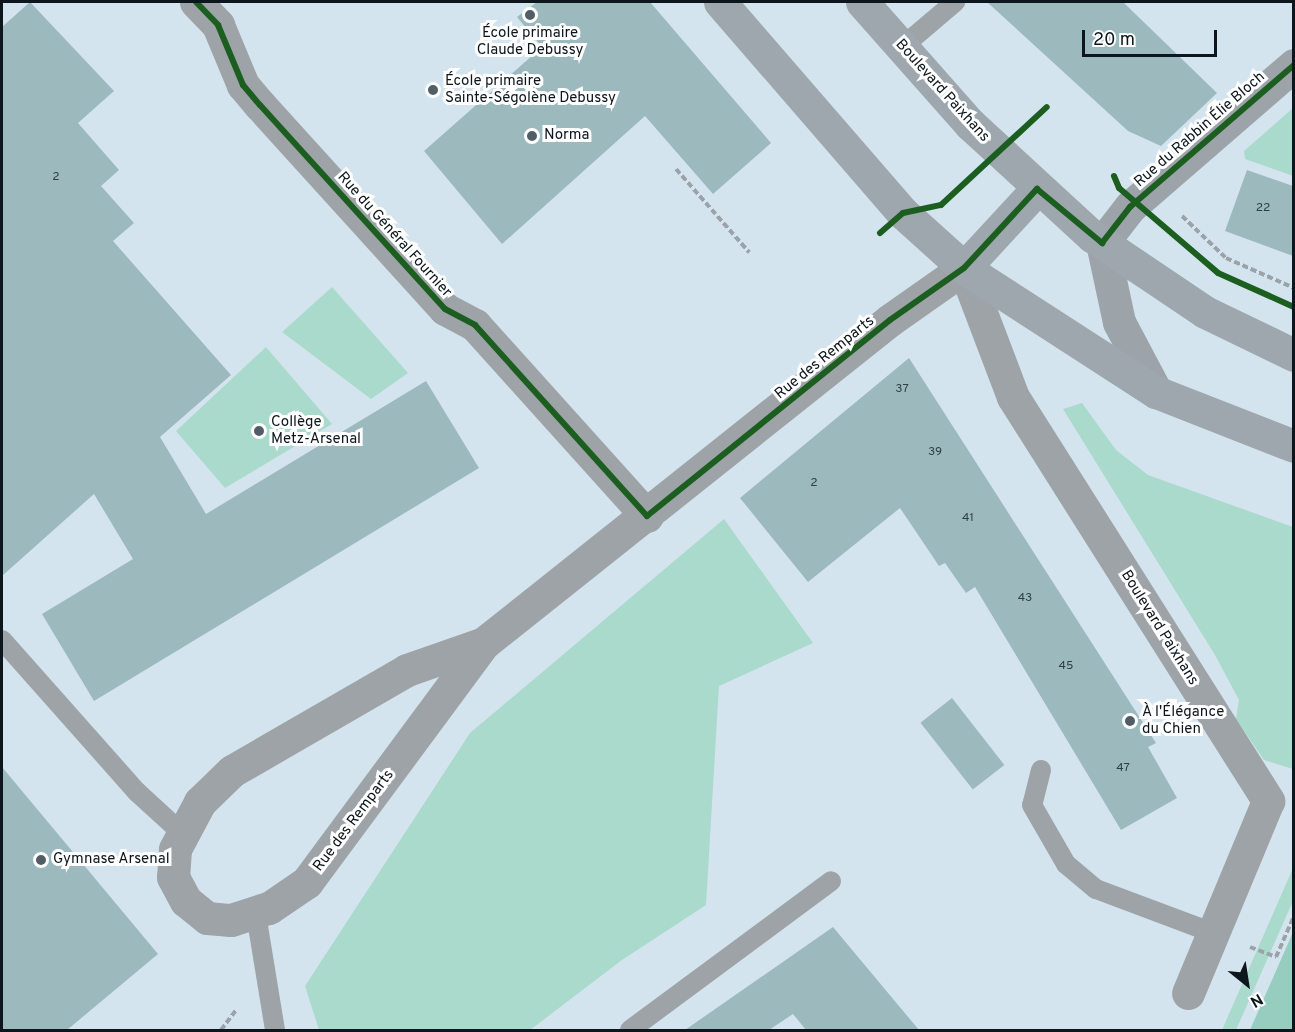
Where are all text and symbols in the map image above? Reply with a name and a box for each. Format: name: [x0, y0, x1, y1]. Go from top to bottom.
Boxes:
marker: École primaire Claude Debussy: [523, 8, 537, 22]
scale bar: [1085, 18, 1220, 56]
place label: École primaire Claude Debussy: [477, 24, 583, 59]
text: 20 m: [1093, 29, 1135, 52]
street label: Boulevard Paixhans: [891, 36, 993, 146]
street label: Rue du Rabbin Élie Bloch: [1131, 68, 1269, 192]
place label: École primaire Sainte-Ségolène Debussy: [445, 72, 616, 107]
marker: École primaire Sainte-Ségolène Debussy: [426, 83, 440, 97]
place label: Norma: [544, 127, 589, 145]
marker: Norma: [525, 129, 539, 143]
street label: Rue du Général Fournier: [333, 169, 455, 301]
house number: 2: [52, 171, 60, 185]
house number: 22: [1256, 202, 1270, 216]
street label: Rue des Remparts: [772, 312, 878, 404]
house number: 37: [895, 383, 909, 397]
place label: Collège Metz-Arsenal: [271, 413, 361, 448]
marker: Collège Metz-Arsenal: [252, 424, 266, 438]
house number: 39: [928, 446, 942, 460]
house number: 2: [810, 477, 818, 491]
house number: 41: [962, 512, 974, 526]
street label: Boulevard Paixhans: [1116, 567, 1202, 689]
house number: 43: [1018, 592, 1032, 606]
house number: 45: [1059, 660, 1073, 674]
place label: À l'Élégance du Chien: [1142, 703, 1225, 738]
marker: À l'Élégance du Chien: [1123, 714, 1137, 728]
house number: 47: [1116, 762, 1130, 776]
street label: Rue des Remparts: [310, 767, 398, 875]
place label: Gymnase Arsenal: [53, 851, 170, 869]
marker: Gymnase Arsenal: [34, 853, 48, 867]
north arrow: [1217, 954, 1277, 1014]
text: N: [1246, 988, 1266, 1011]

